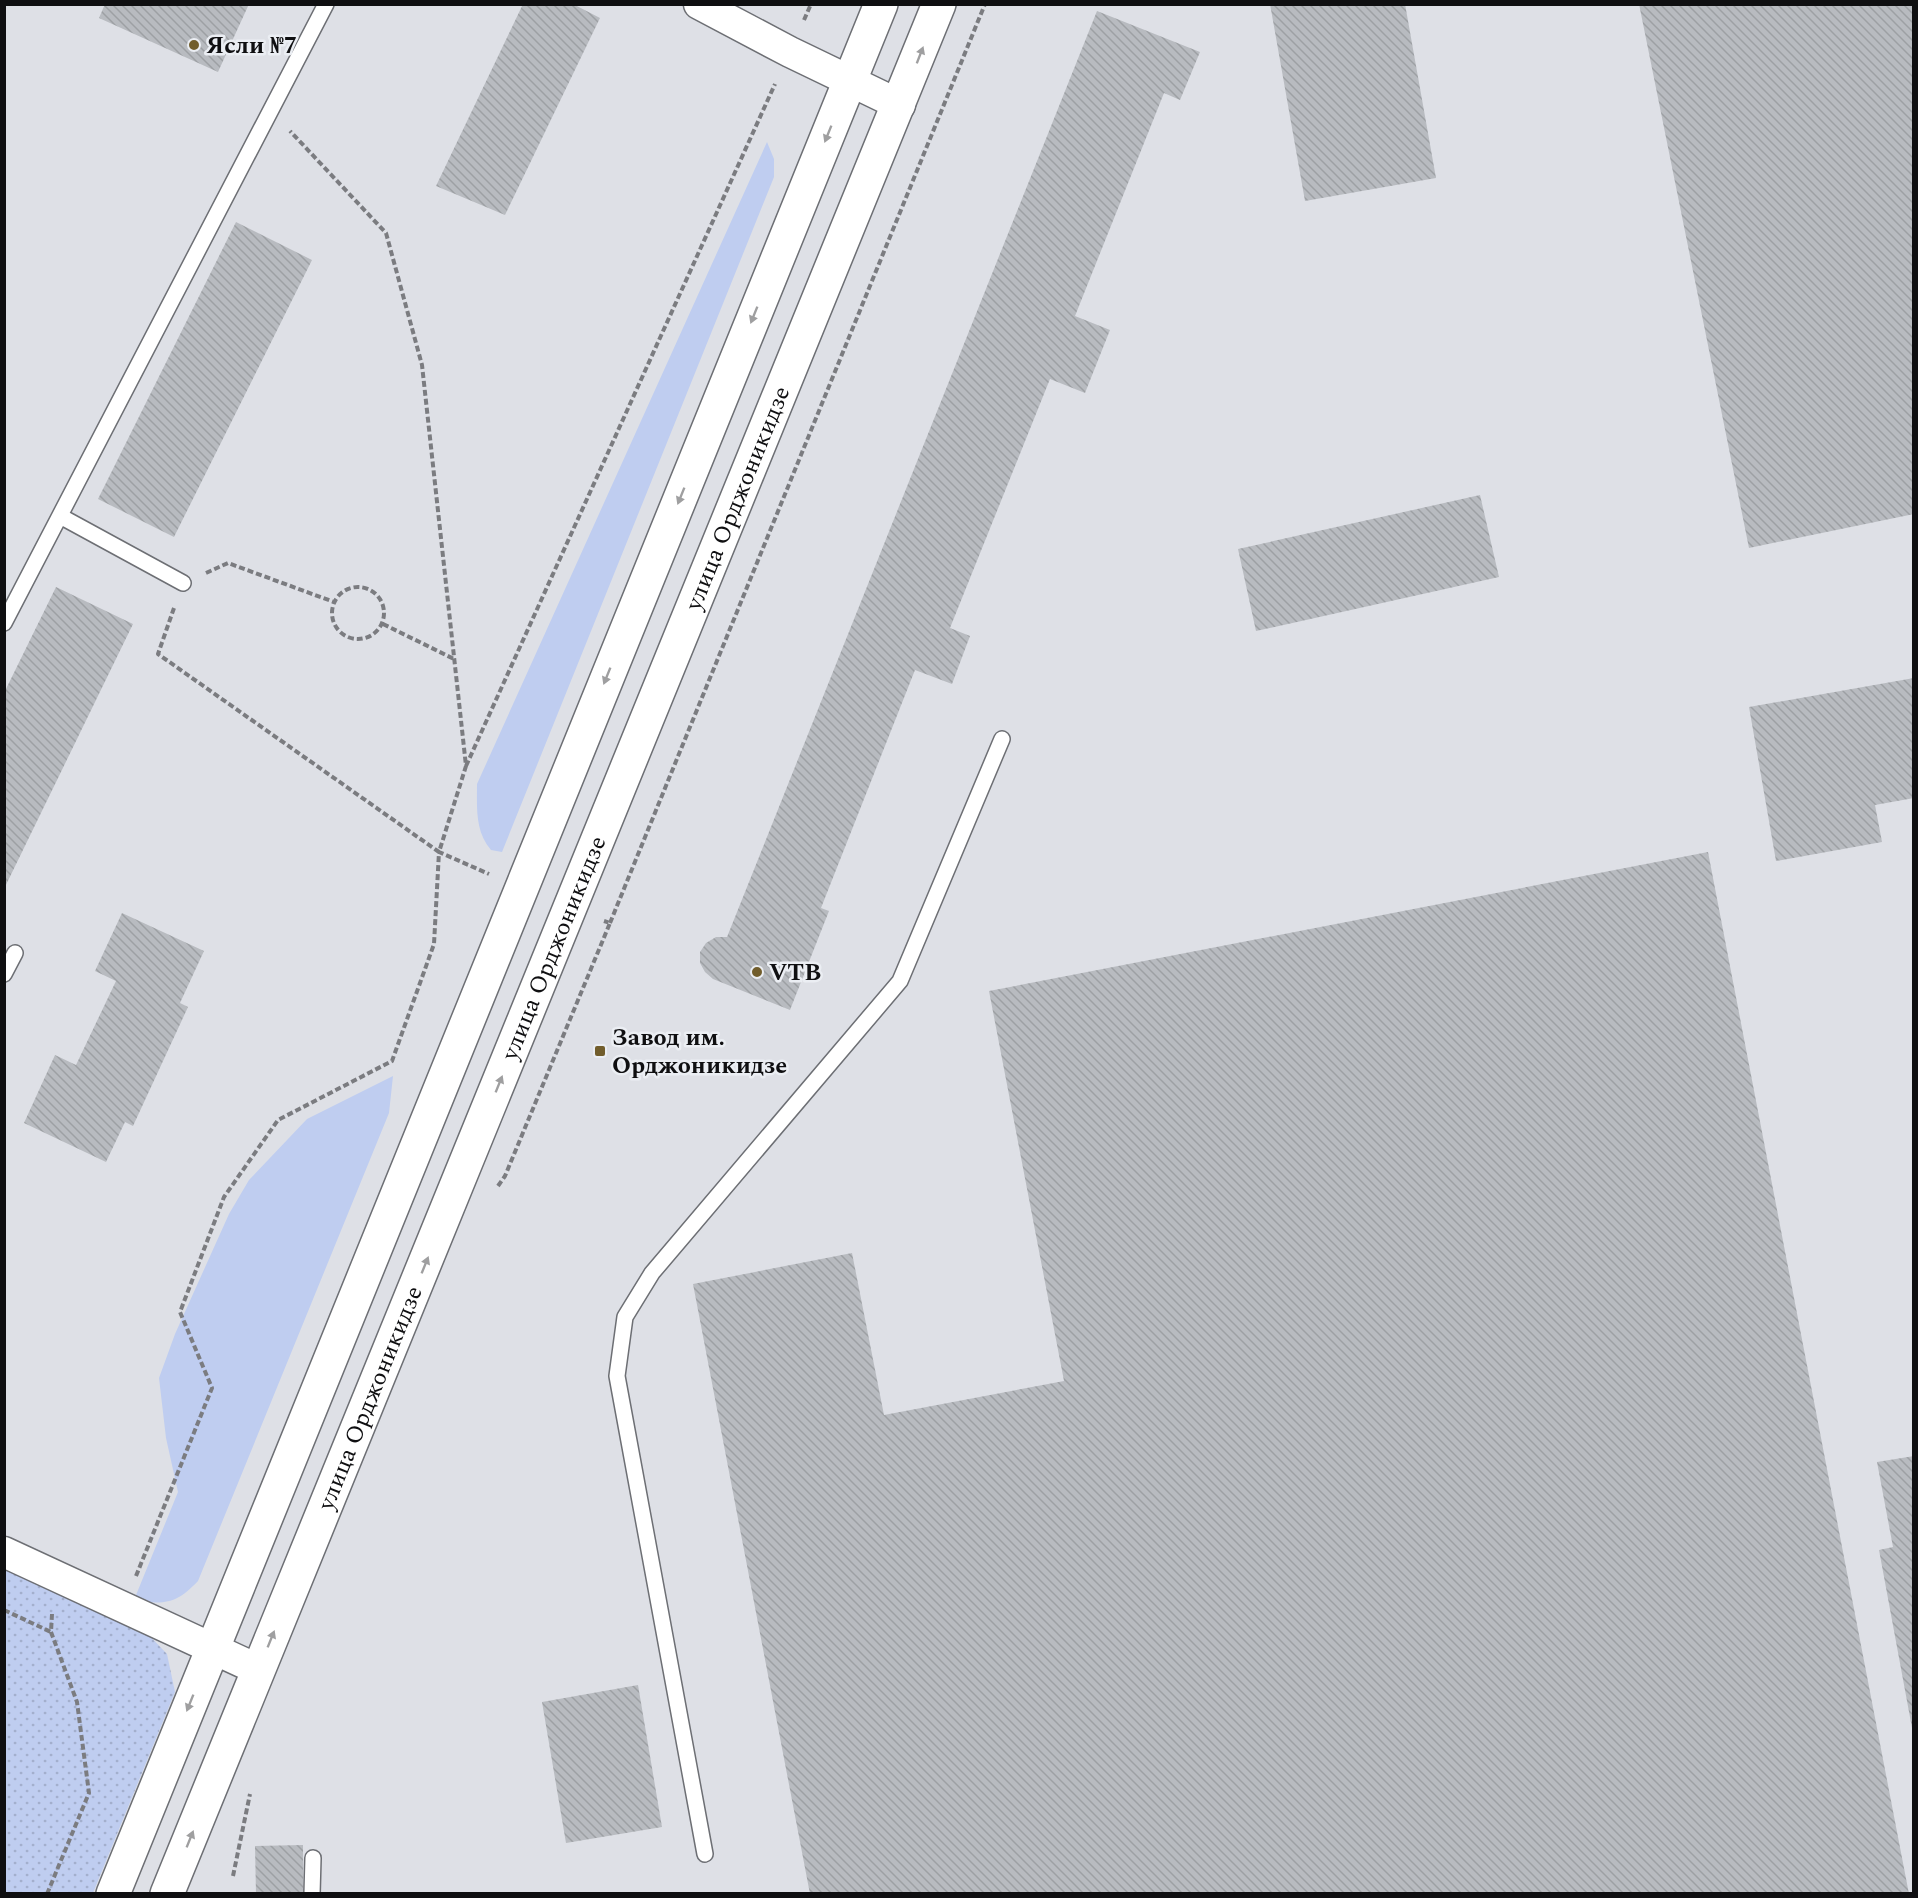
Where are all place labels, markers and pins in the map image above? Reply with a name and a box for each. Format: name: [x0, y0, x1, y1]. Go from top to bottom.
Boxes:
place label: Ясли №7: [206, 28, 297, 64]
marker: Ясли №7: [187, 38, 201, 52]
place label: VTB: [769, 955, 821, 991]
marker: VTB: [750, 965, 764, 979]
place label: Завод им. Орджоникидзе: [612, 1020, 787, 1084]
marker: Завод им. Орджоникидзе: [593, 1044, 607, 1058]

